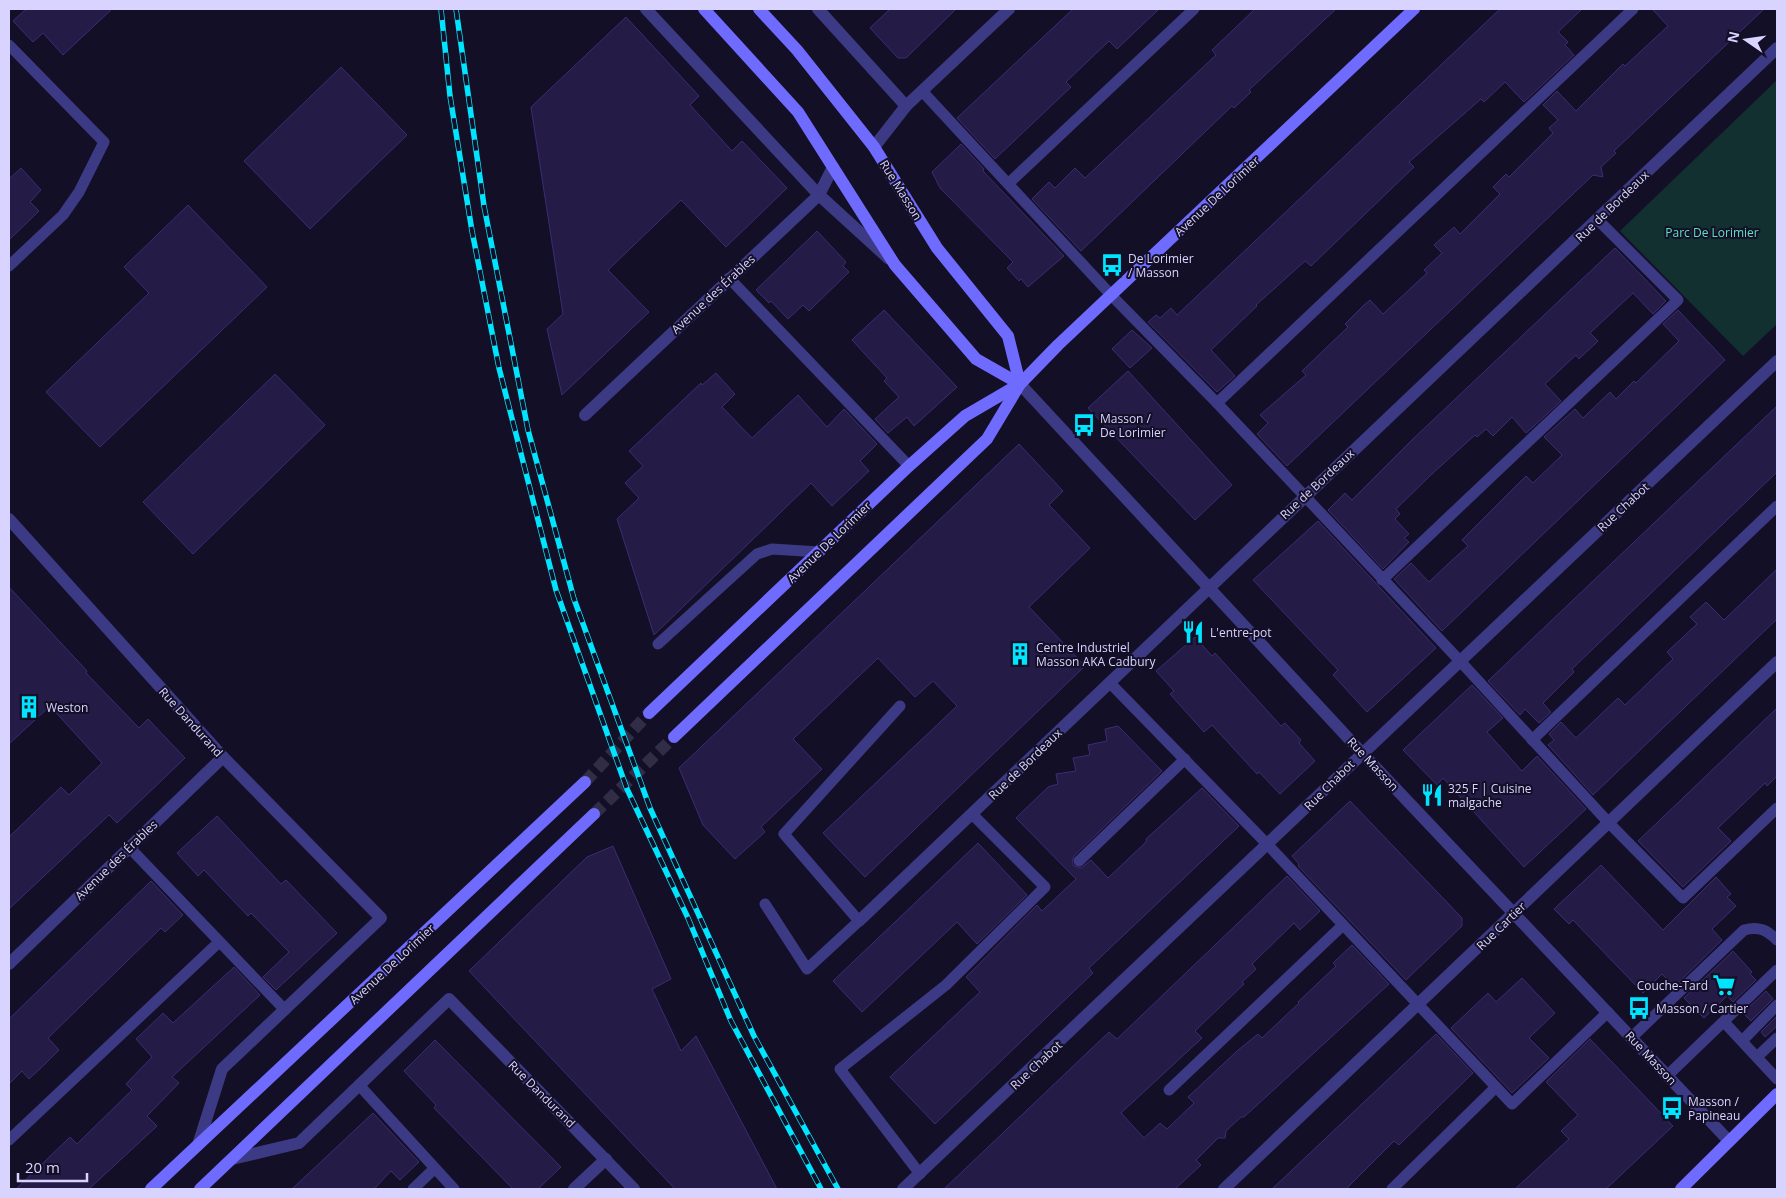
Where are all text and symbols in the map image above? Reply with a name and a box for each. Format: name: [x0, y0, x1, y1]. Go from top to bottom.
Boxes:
north arrow: [1721, 15, 1771, 65]
text: N: [1722, 29, 1743, 45]
street label: Avenue De Lorimier: [1171, 152, 1263, 240]
street label: Rue Masson: [876, 157, 926, 223]
street label: Rue de Bordeaux: [1572, 166, 1653, 245]
park label: Parc De Lorimier: [1665, 224, 1759, 241]
street label: Avenue des Érables: [667, 250, 759, 337]
place label: De Lorimier / Masson: [1128, 250, 1194, 281]
bus stop icon: De Lorimier / Masson: [1099, 252, 1125, 278]
place label: Masson / De Lorimier: [1100, 410, 1166, 441]
bus stop icon: Masson / De Lorimier: [1071, 412, 1097, 438]
street label: Rue de Bordeaux: [1276, 445, 1358, 523]
street label: Rue Chabot: [1593, 479, 1653, 535]
street label: Avenue De Lorimier: [783, 497, 875, 587]
restaurant icon: L'entre-pot: [1180, 619, 1206, 645]
place label: L'entre-pot: [1210, 624, 1272, 641]
place label: Centre Industriel Masson AKA Cadbury: [1036, 639, 1156, 670]
building icon: Centre Industriel Masson AKA Cadbury: [1007, 641, 1033, 667]
street label: Rue Dandurand: [155, 683, 227, 761]
building icon: Weston: [16, 694, 42, 720]
place label: Weston: [46, 699, 88, 716]
street label: Rue de Bordeaux: [985, 724, 1066, 803]
street label: Rue Masson: [1344, 733, 1402, 795]
street label: Rue Chabot: [1300, 756, 1358, 814]
place label: 325 F | Cuisine malgache: [1448, 780, 1532, 811]
restaurant icon: 325 F | Cuisine malgache: [1419, 782, 1445, 808]
street label: Avenue des Érables: [71, 816, 161, 904]
street label: Rue Cartier: [1473, 898, 1530, 954]
street label: Avenue De Lorimier: [346, 920, 438, 1008]
supermarket icon: Couche-Tard: [1711, 972, 1737, 998]
place label: Couche-Tard: [1637, 977, 1708, 994]
bus stop icon: Masson / Cartier: [1626, 995, 1652, 1021]
place label: Masson / Cartier: [1656, 1000, 1748, 1017]
street label: Rue Masson: [1622, 1027, 1680, 1089]
street label: Rue Chabot: [1006, 1037, 1066, 1093]
street label: Rue Dandurand: [505, 1057, 579, 1131]
place label: Masson / Papineau: [1688, 1093, 1740, 1124]
bus stop icon: Masson / Papineau: [1659, 1095, 1685, 1121]
scale bar: [18, 1150, 86, 1182]
text: 20 m: [25, 1157, 60, 1177]

